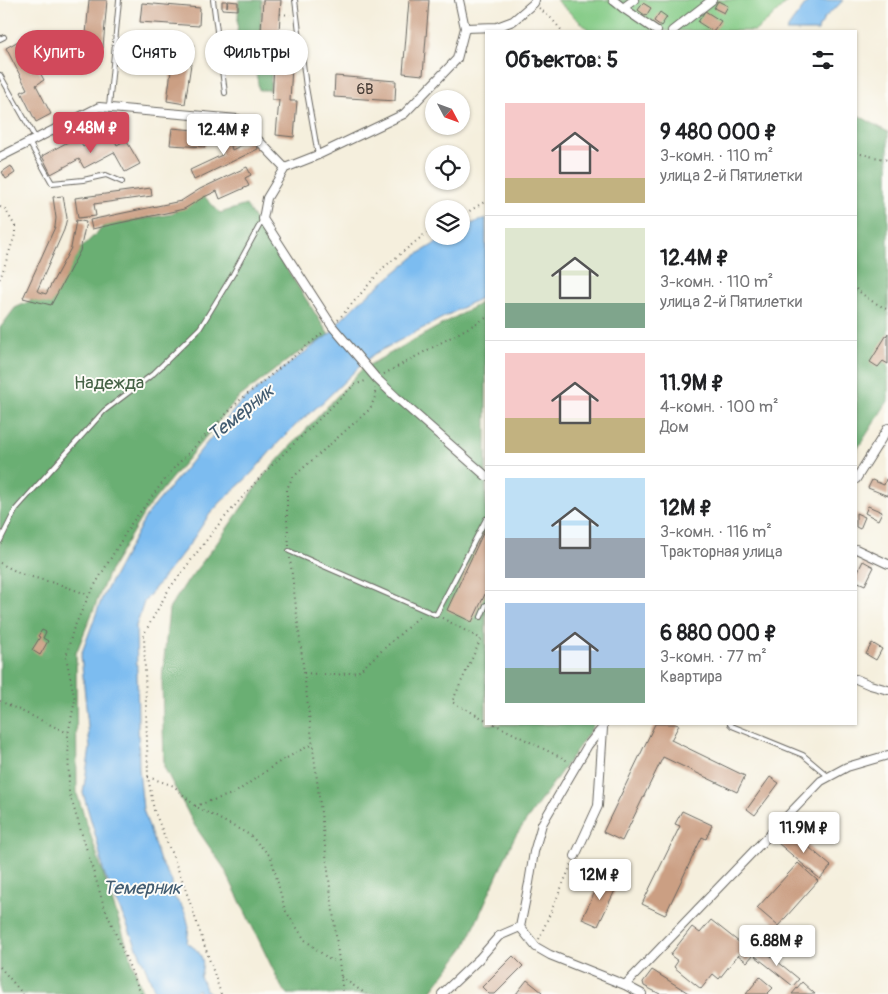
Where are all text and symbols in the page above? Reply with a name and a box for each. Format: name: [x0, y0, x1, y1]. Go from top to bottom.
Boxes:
chip: Купить: [15, 30, 104, 75]
chip: Снять: [114, 30, 195, 75]
chip: Фильтры: [205, 30, 308, 75]
icon: filters: [809, 46, 837, 74]
text: Объектов: 5: [505, 47, 618, 74]
house number: 6В: [356, 80, 374, 99]
north arrow: [425, 90, 470, 135]
map controls: [425, 90, 470, 245]
pin: 9.48M ₽: [45, 112, 137, 154]
pin: 12.4M ₽: [178, 114, 270, 156]
text: 9.48M ₽: [64, 118, 118, 138]
text: 9 480 000 ₽: [660, 119, 777, 146]
text: 12.4M ₽: [198, 120, 250, 140]
icon: home: [545, 123, 605, 183]
button: locate: [425, 145, 470, 190]
text: 3-комн. · 110 m²: [660, 146, 773, 166]
text: улица 2-й Пятилетки: [660, 166, 802, 186]
button: layers: [425, 200, 470, 245]
text: 12.4M ₽: [660, 245, 729, 272]
icon: home: [545, 248, 605, 308]
text: 3-комн. · 110 m²: [660, 272, 773, 292]
text: улица 2-й Пятилетки: [660, 292, 802, 312]
text: 11.9M ₽: [660, 370, 724, 397]
park label: Надежда: [74, 372, 144, 395]
icon: home: [545, 373, 605, 433]
water label: Темерник: [203, 378, 281, 447]
text: 4-комн. · 100 m²: [660, 397, 778, 417]
text: Дом: [660, 417, 689, 437]
text: 12M ₽: [660, 495, 712, 522]
icon: home: [545, 498, 605, 558]
text: 3-комн. · 116 m²: [660, 522, 772, 542]
text: Тракторная улица: [660, 542, 783, 562]
text: 6 880 000 ₽: [660, 620, 777, 647]
icon: home: [545, 623, 605, 683]
text: 3-комн. · 77 m²: [660, 647, 767, 667]
text: Квартира: [660, 667, 722, 687]
pin: 11.9M ₽: [758, 812, 850, 854]
text: 11.9M ₽: [780, 818, 828, 838]
pin: 12M ₽: [565, 858, 635, 901]
text: 12M ₽: [580, 865, 620, 885]
water label: Темерник: [103, 876, 183, 900]
pin: 6.88M ₽: [731, 924, 823, 967]
text: 6.88M ₽: [750, 931, 804, 951]

